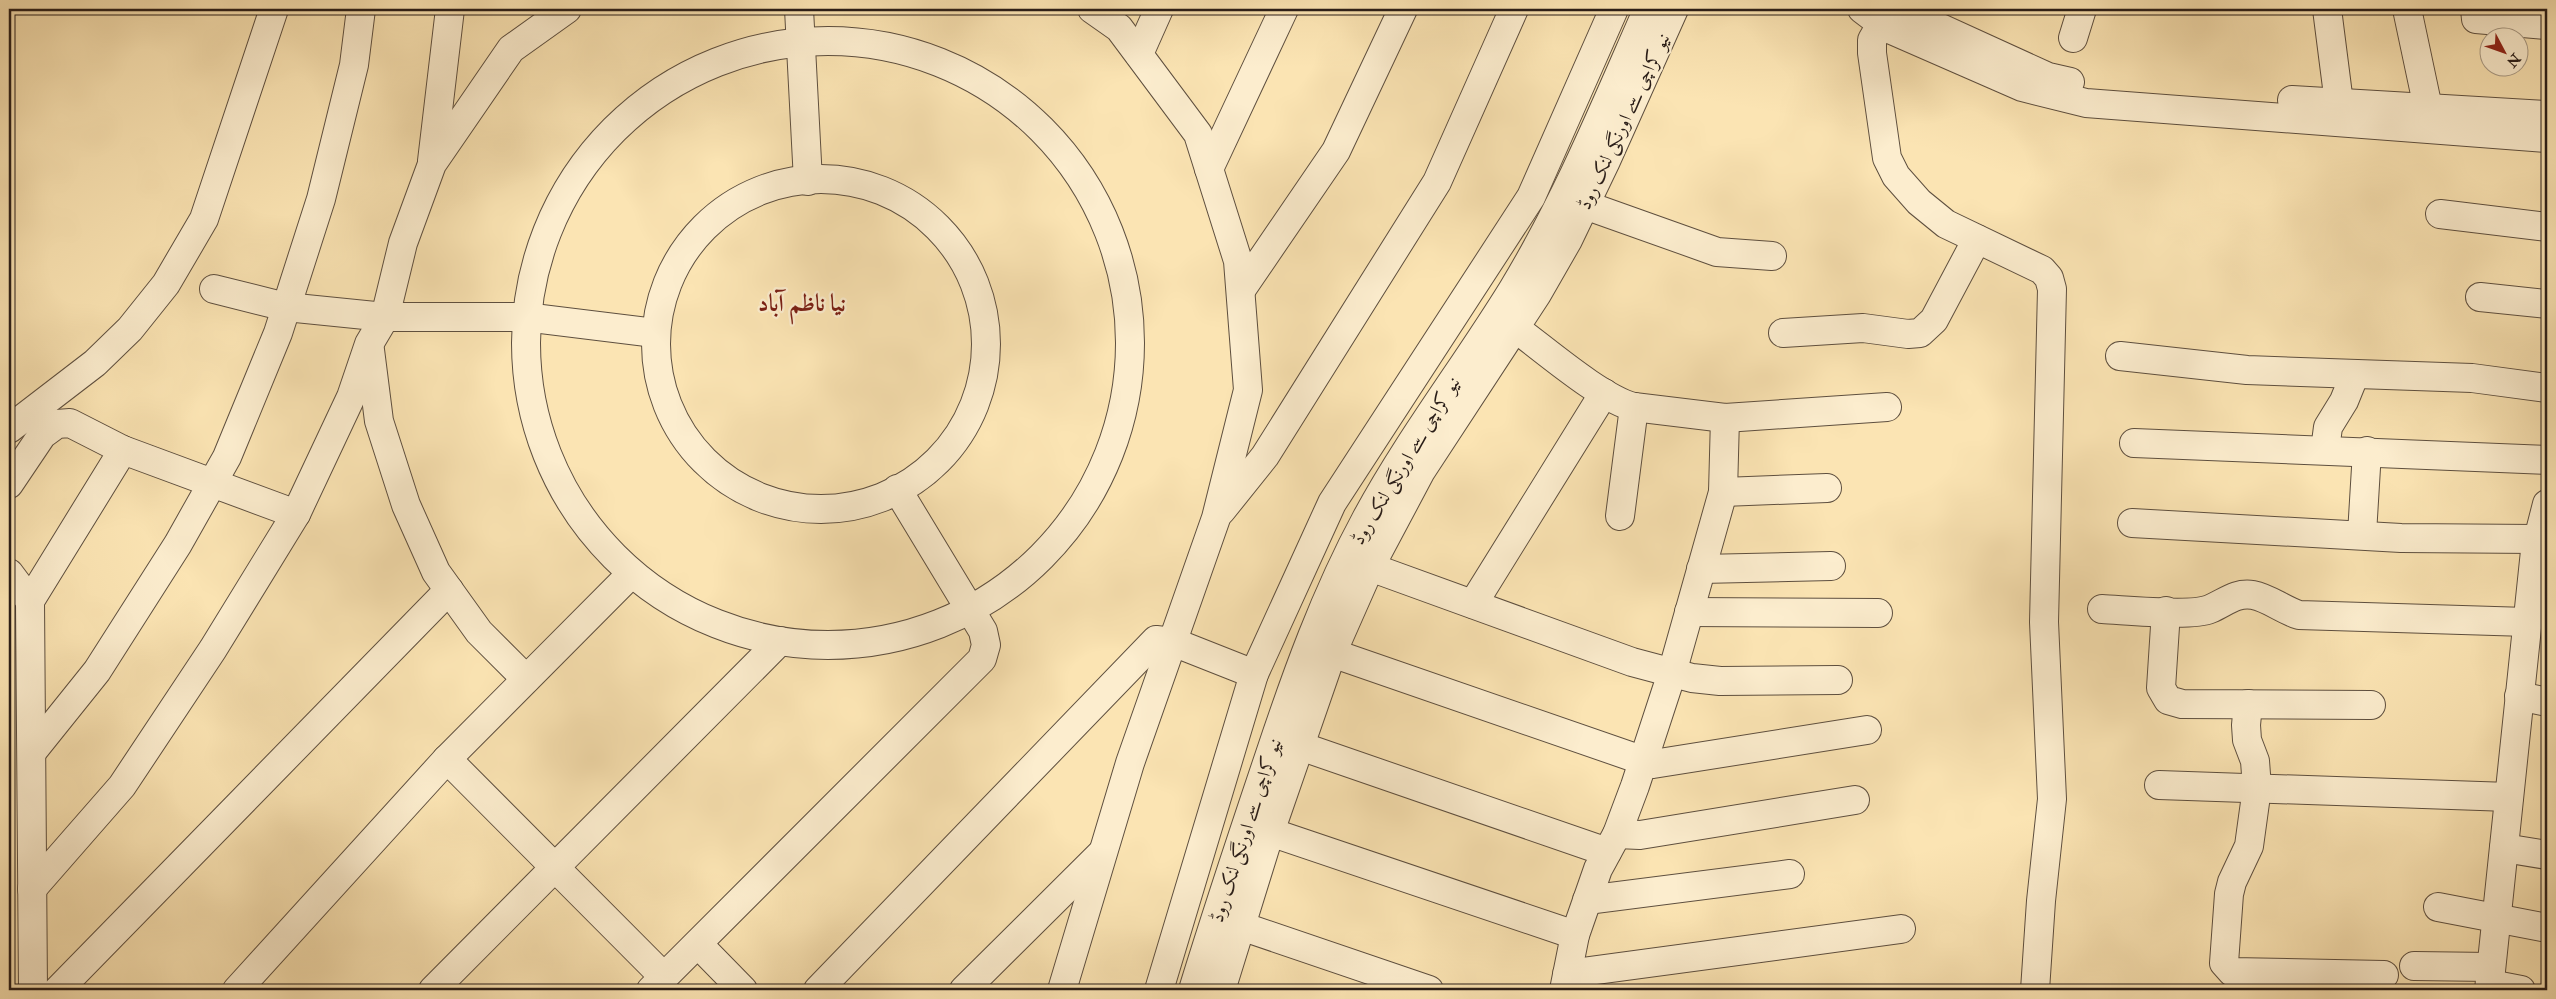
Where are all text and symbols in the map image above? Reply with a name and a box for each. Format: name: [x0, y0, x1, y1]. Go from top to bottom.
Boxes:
north arrow: [2478, 28, 2528, 78]
street label: نیو کراچی سے اورنگی لنک روڈ: [1572, 29, 1676, 214]
text: N: [2503, 49, 2525, 71]
district label: نیا ناظم آباد: [758, 288, 846, 325]
street label: نیو کراچی سے اورنگی لنک روڈ: [1346, 372, 1466, 550]
street label: نیو کراچی سے اورنگی لنک روڈ: [1205, 735, 1288, 926]

